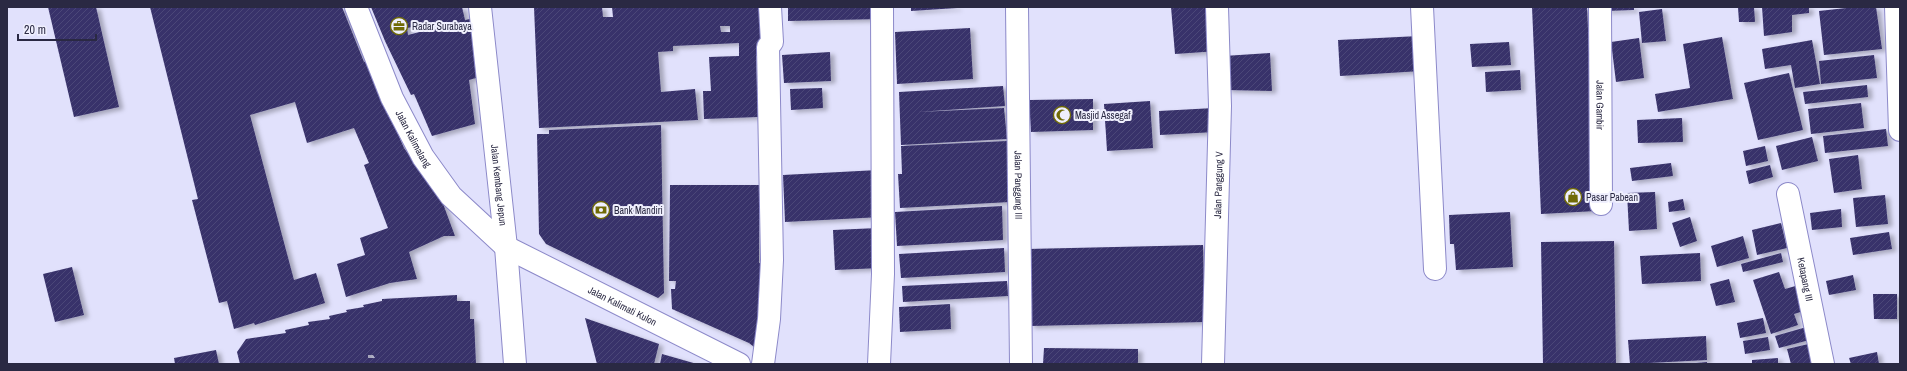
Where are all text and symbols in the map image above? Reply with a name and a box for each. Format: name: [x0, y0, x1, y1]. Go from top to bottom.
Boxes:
scale bar: [18, 16, 96, 42]
office icon: Radar Surabaya: [389, 16, 409, 36]
place label: Radar Surabaya: [412, 20, 472, 33]
text: 20 m: [24, 22, 46, 38]
street label: Jalan Gambir: [1593, 80, 1607, 130]
mosque icon: Masjid Assegaf: [1052, 105, 1072, 125]
street label: Jalan Kalimalang: [393, 108, 435, 170]
place label: Masjid Assegaf: [1075, 109, 1131, 122]
street label: Jalan Kembang Jepun: [488, 144, 510, 226]
street label: Jalan Panggung III: [1012, 151, 1025, 219]
street label: Jalan Panggung V: [1211, 151, 1226, 219]
shop icon: Pasar Pabean: [1563, 187, 1583, 207]
place label: Pasar Pabean: [1586, 191, 1638, 204]
bank icon: Bank Mandiri: [591, 200, 611, 220]
place label: Bank Mandiri: [614, 204, 663, 217]
street label: Ketapang III: [1794, 256, 1816, 302]
street label: Jalan Kalimati Kulon: [586, 283, 659, 329]

